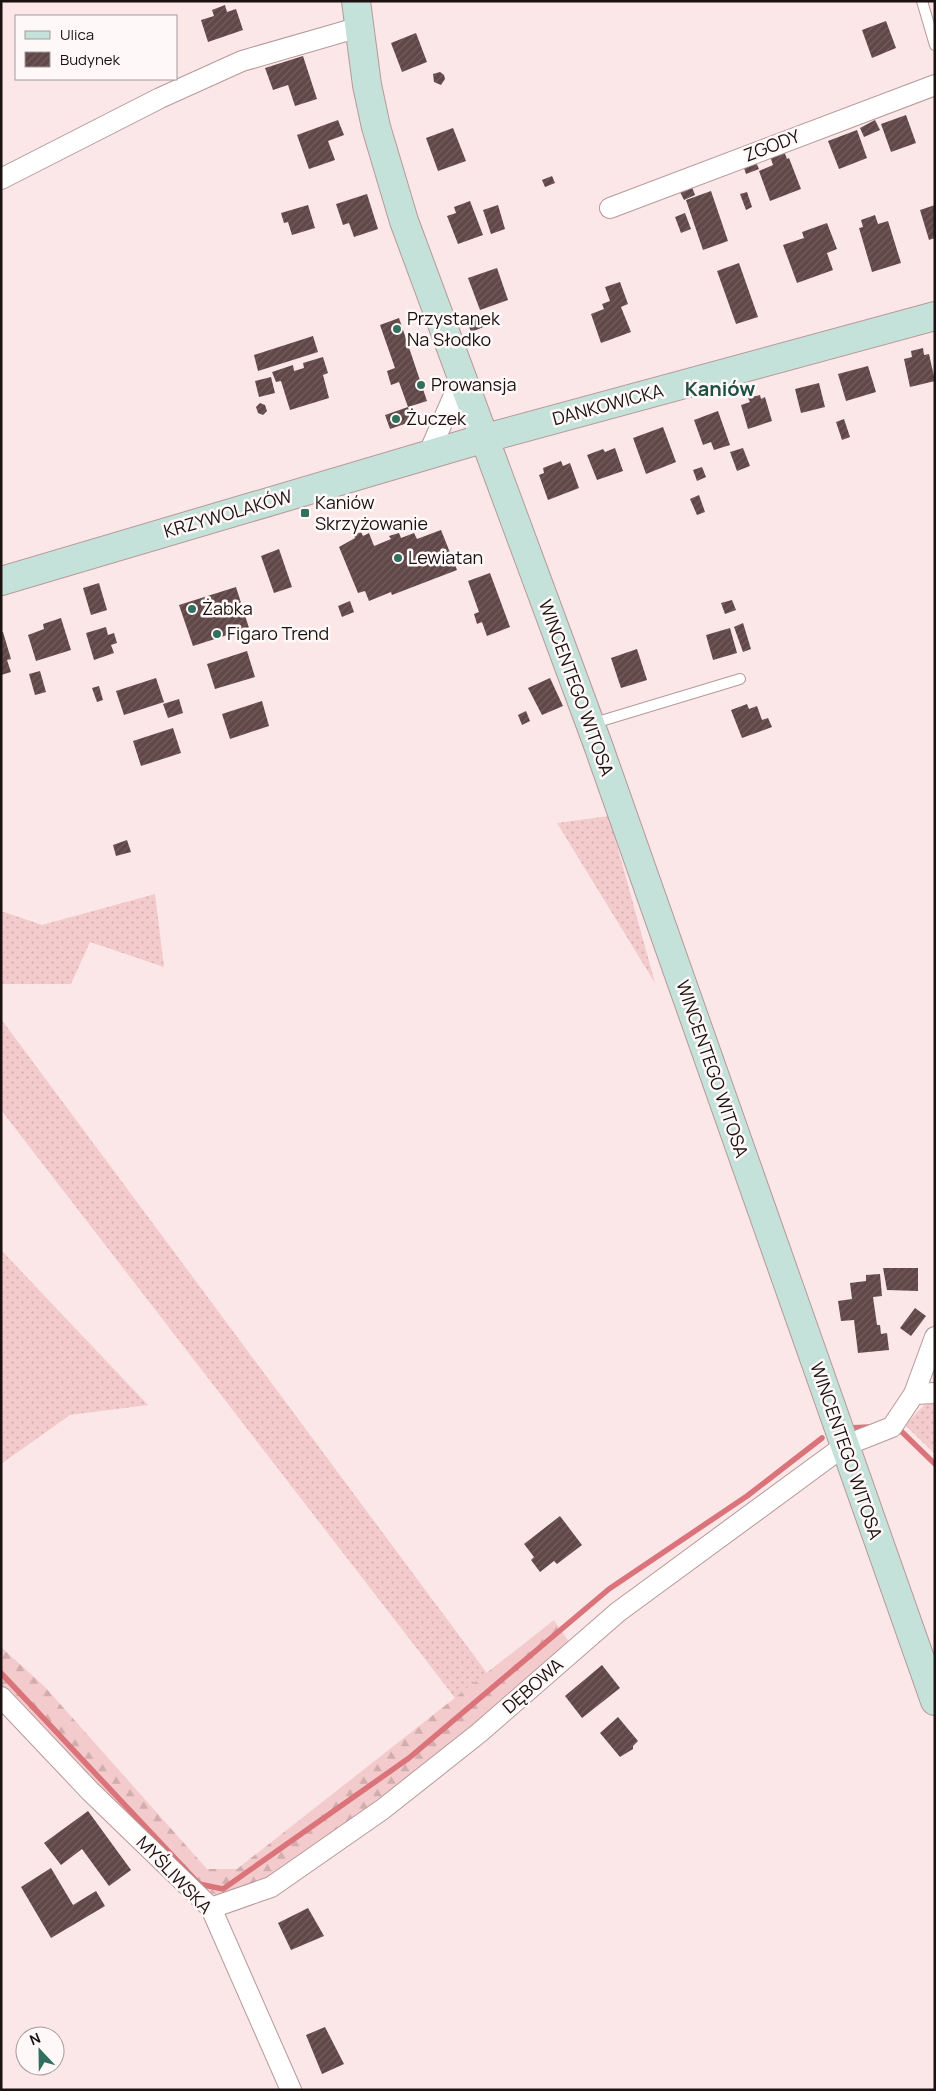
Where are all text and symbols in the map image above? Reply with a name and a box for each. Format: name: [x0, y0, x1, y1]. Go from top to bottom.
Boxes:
legend: [15, 15, 178, 80]
text: Ulica: [60, 24, 94, 45]
text: Budynek: [60, 49, 121, 70]
street label: ZGODY: [740, 123, 804, 167]
place label: Przystanek Na Słodko: [407, 306, 501, 351]
marker: Przystanek Na Słodko: [391, 323, 403, 335]
place label: Prowansja: [431, 372, 516, 396]
district label: Kaniów: [685, 375, 755, 402]
street label: DANKOWICKA: [550, 378, 666, 430]
marker: Prowansja: [415, 379, 427, 391]
place label: Żuczek: [406, 406, 467, 430]
marker: Żuczek: [390, 413, 402, 425]
street label: KRZYWOLAKÓW: [161, 483, 295, 543]
place label: Kaniów Skrzyżowanie: [315, 490, 428, 535]
marker: Kaniów Skrzyżowanie: [299, 507, 311, 519]
place label: Lewiatan: [408, 545, 483, 569]
marker: Lewiatan: [392, 552, 404, 564]
place label: Żabka: [202, 596, 253, 620]
street label: WINCENTEGO WITOSA: [534, 596, 620, 780]
marker: Żabka: [186, 603, 198, 615]
place label: Figaro Trend: [227, 621, 329, 645]
marker: Figaro Trend: [211, 628, 223, 640]
street label: WINCENTEGO WITOSA: [671, 977, 755, 1161]
street label: WINCENTEGO WITOSA: [805, 1359, 889, 1543]
street label: DĘBOWA: [497, 1652, 568, 1718]
street label: MYŚLIWSKA: [132, 1830, 218, 1919]
north arrow: [15, 2026, 65, 2076]
text: N: [27, 2028, 43, 2049]

